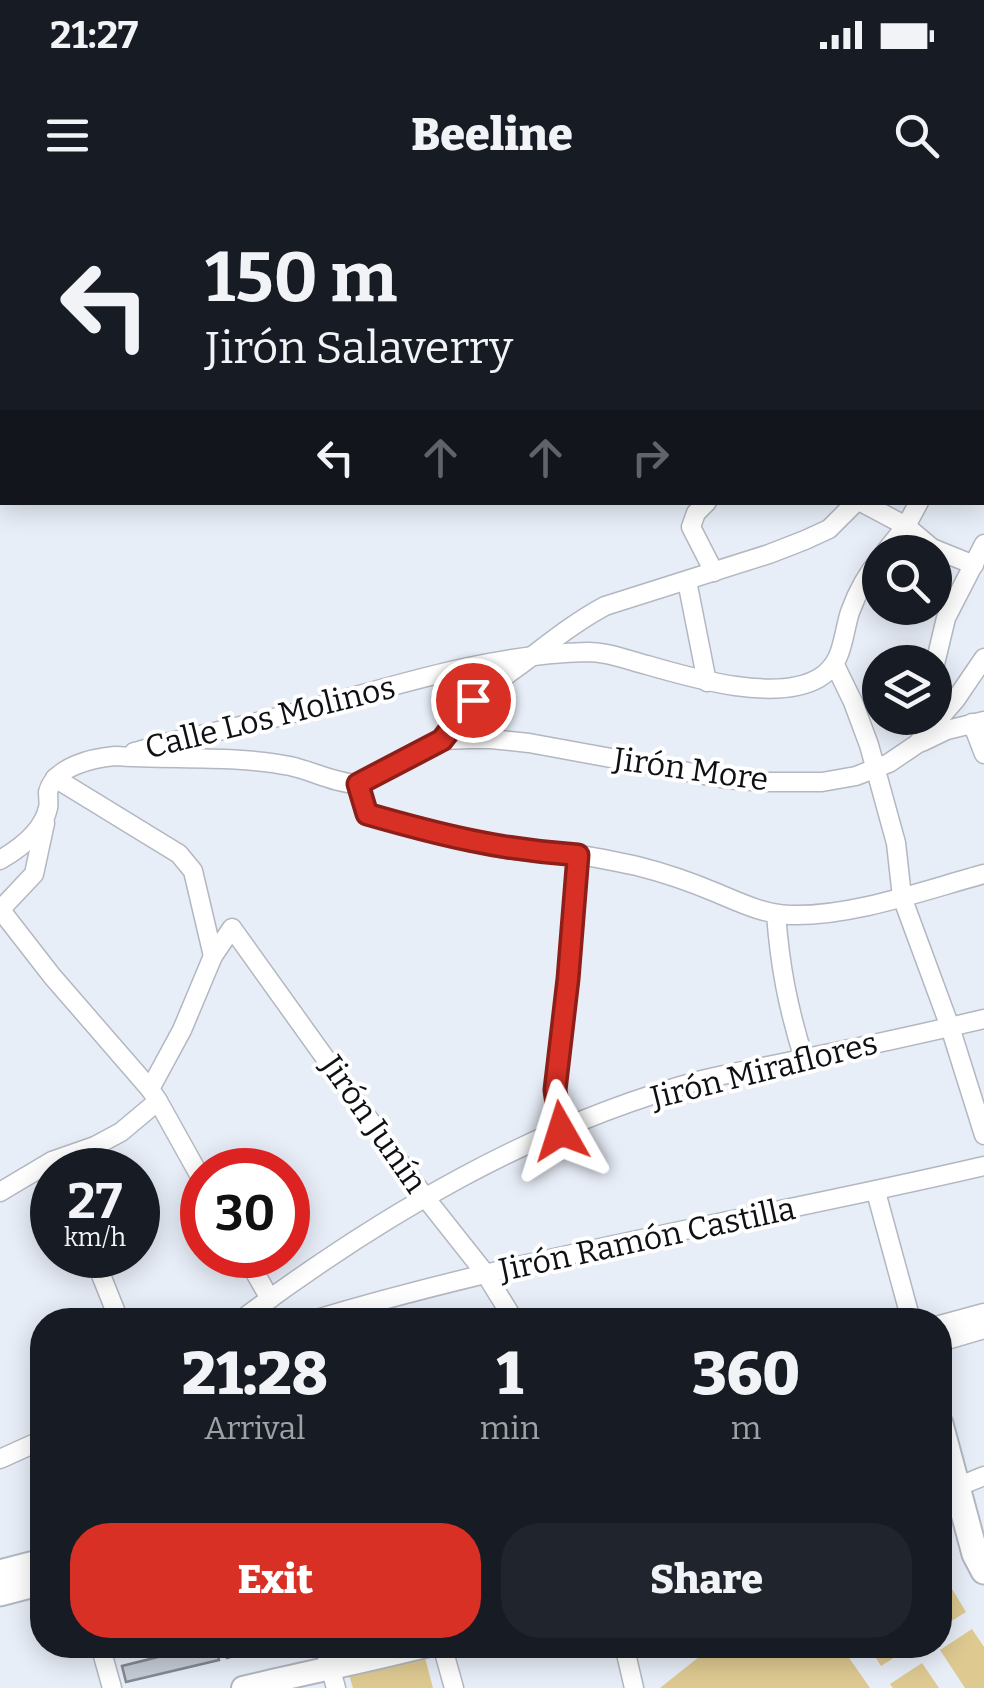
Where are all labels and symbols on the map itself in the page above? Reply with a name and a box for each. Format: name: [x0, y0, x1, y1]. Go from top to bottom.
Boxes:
pin: [431, 658, 516, 743]
street label: Calle Los Molinos: [141, 668, 399, 766]
street label: Jirón More: [610, 739, 771, 799]
street label: Jirón Miraflores: [646, 1023, 881, 1117]
street label: Jirón Junín: [312, 1047, 435, 1200]
position arrow: [509, 1079, 613, 1183]
speed limit sign: 30: [180, 1148, 310, 1278]
street label: Jirón Ramón Castilla: [495, 1189, 798, 1289]

